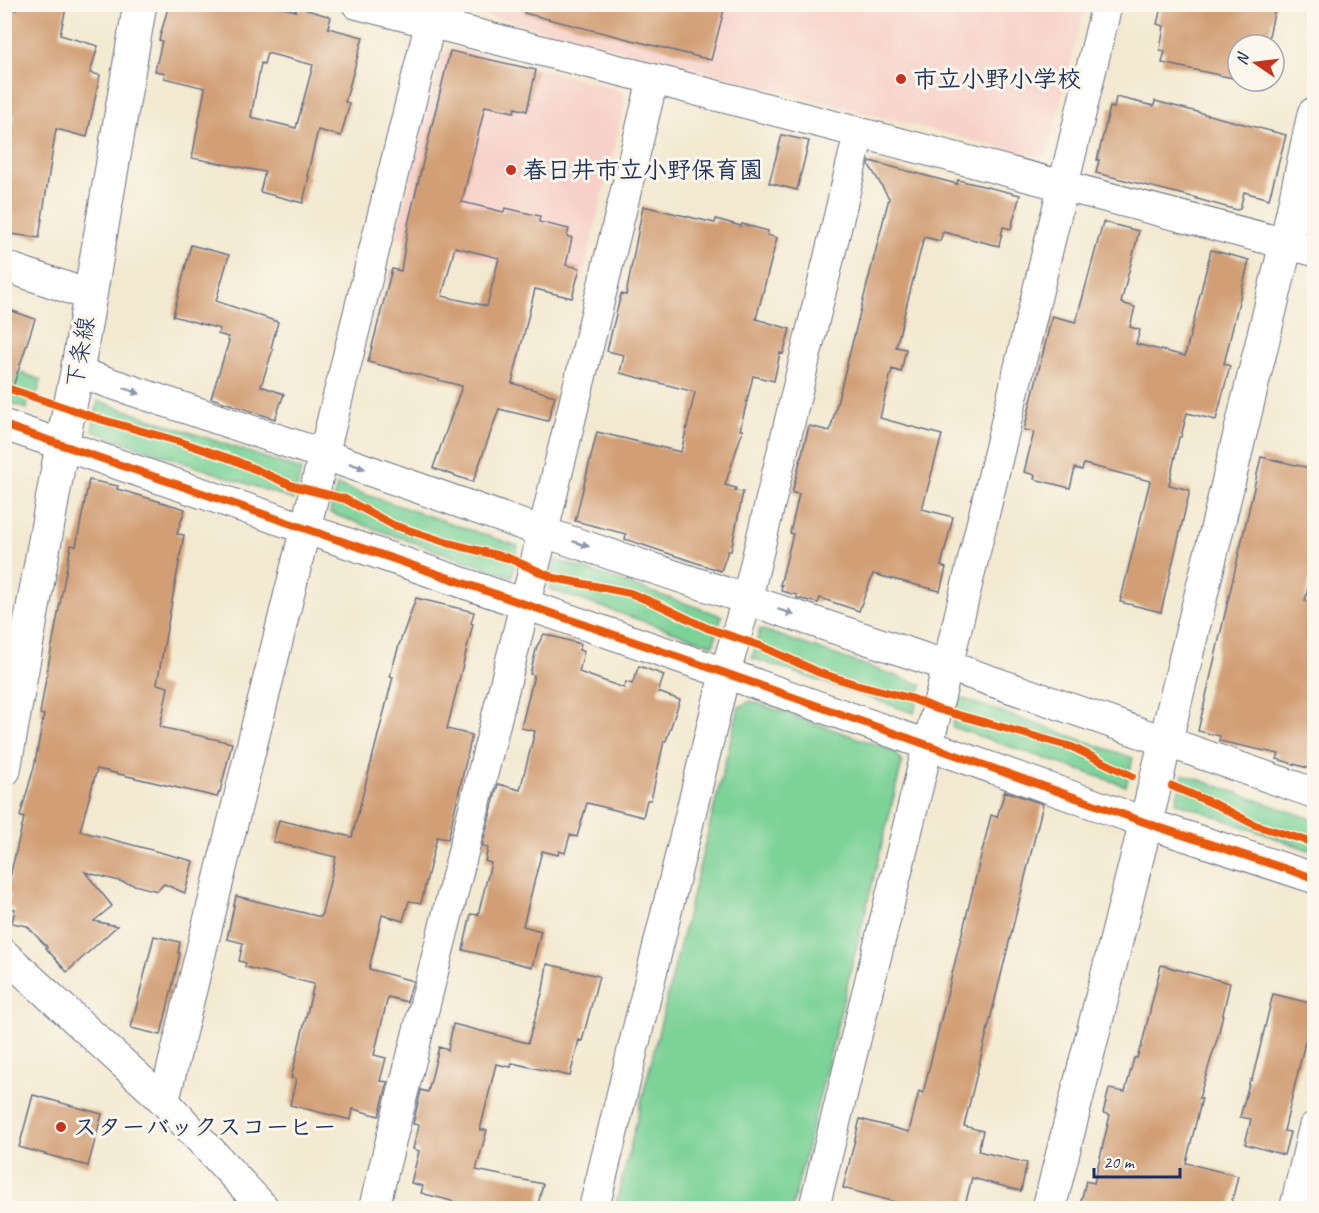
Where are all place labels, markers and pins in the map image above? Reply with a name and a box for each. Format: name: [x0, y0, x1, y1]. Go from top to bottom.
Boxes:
place label: 市立小野小学校: [913, 64, 1081, 94]
marker: 市立小野小学校: [894, 72, 908, 86]
place label: 春日井市立小野保育園: [523, 155, 763, 185]
marker: 春日井市立小野保育園: [504, 163, 518, 177]
place label: スターバックスコーヒー: [73, 1112, 337, 1142]
marker: スターバックスコーヒー: [54, 1120, 68, 1134]

